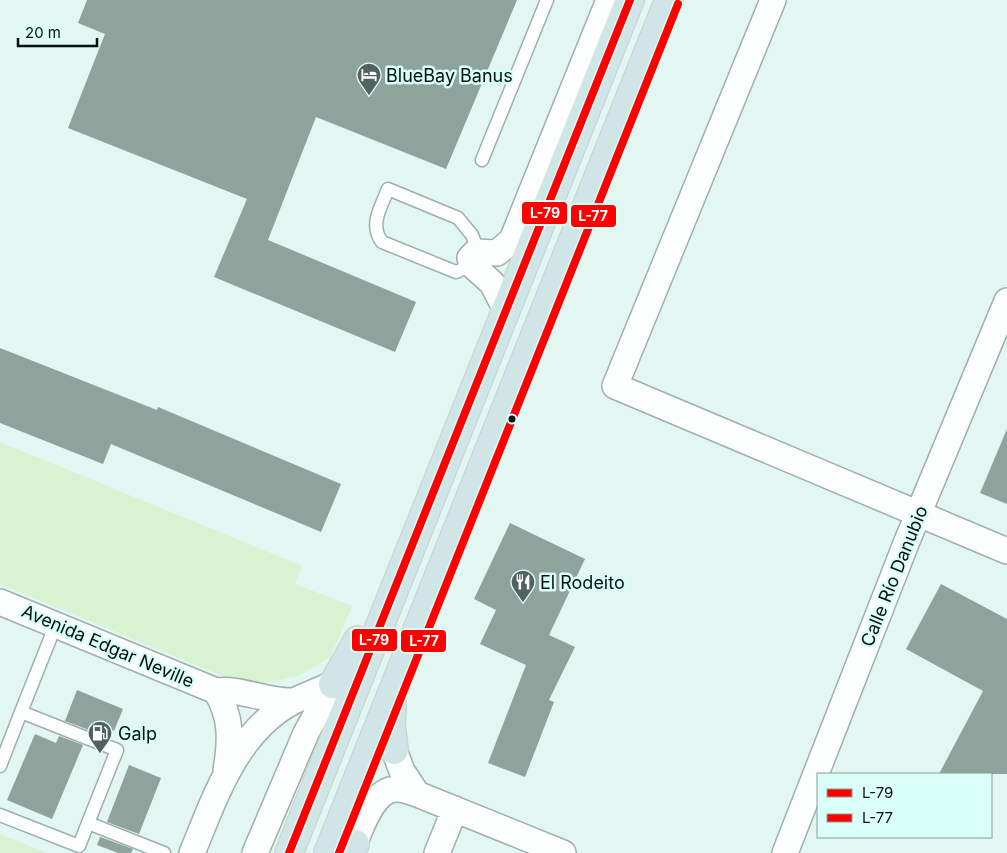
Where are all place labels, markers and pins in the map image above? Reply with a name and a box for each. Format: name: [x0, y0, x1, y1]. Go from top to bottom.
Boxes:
hotel icon: BlueBay Banus: [356, 62, 382, 96]
place label: BlueBay Banus: [386, 65, 513, 86]
unlabelled marker: [507, 414, 517, 424]
restaurant icon: El Rodeito: [510, 569, 536, 603]
place label: El Rodeito: [540, 572, 625, 593]
fuel station icon: Galp: [87, 720, 113, 754]
place label: Galp: [118, 723, 157, 744]

